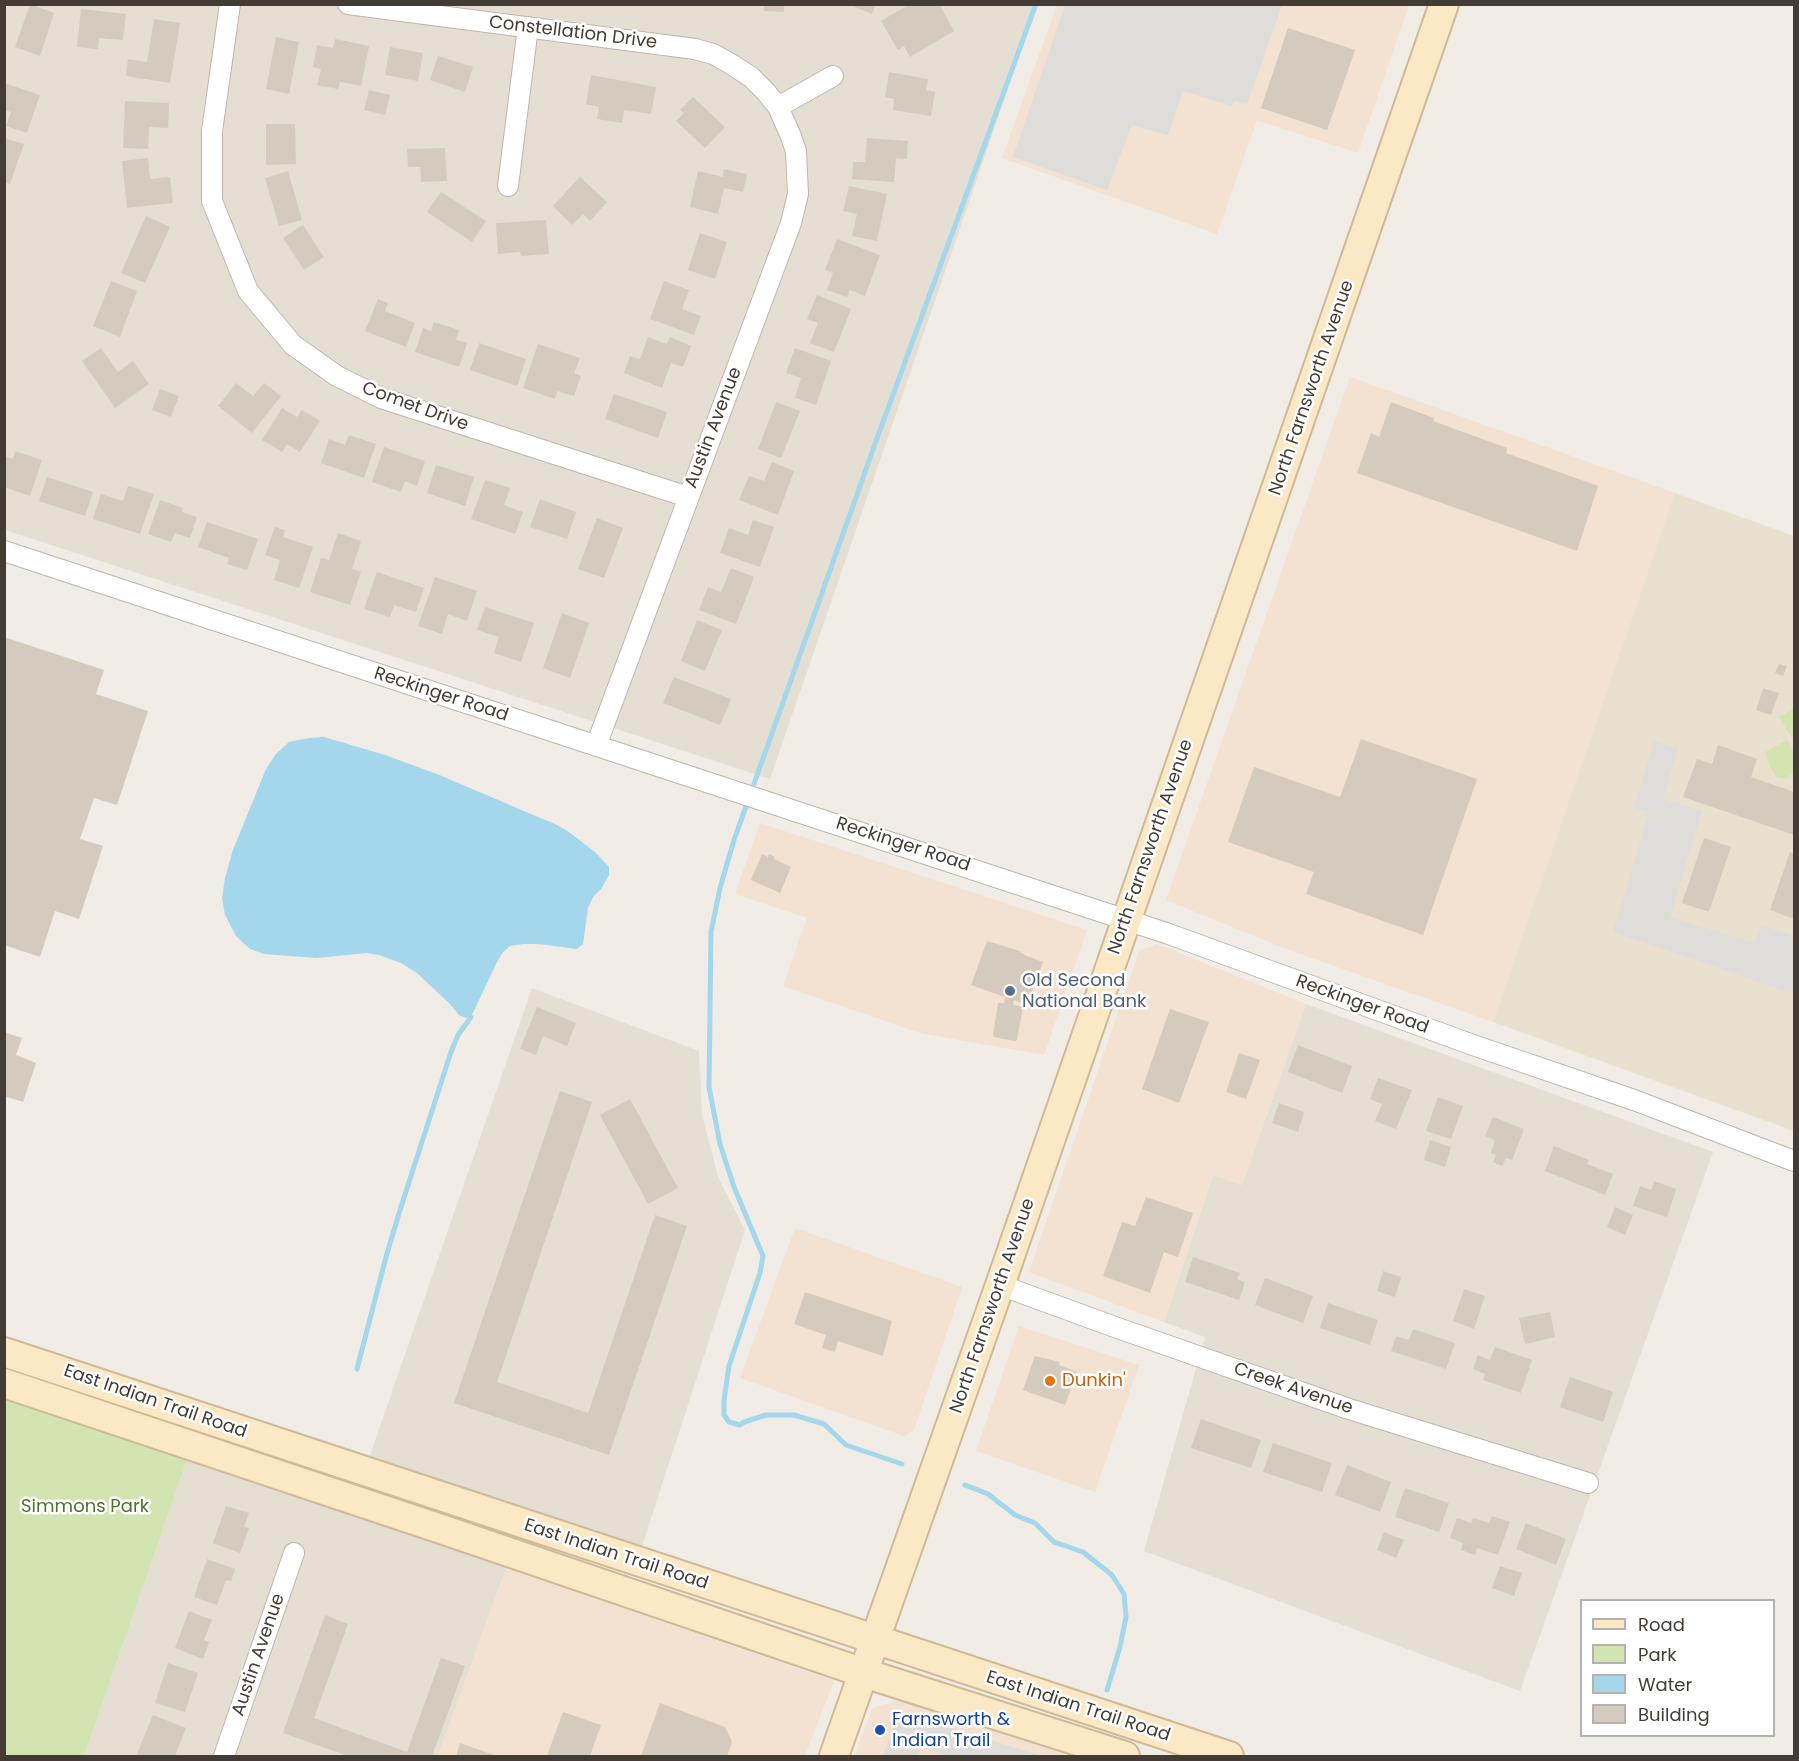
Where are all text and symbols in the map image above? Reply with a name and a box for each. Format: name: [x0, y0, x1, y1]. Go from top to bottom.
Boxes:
street label: Constellation Drive: [488, 12, 658, 54]
street label: North Farnsworth Avenue: [1265, 278, 1359, 498]
street label: Austin Avenue: [681, 364, 747, 492]
street label: Comet Drive: [359, 378, 471, 436]
street label: Reckinger Road: [371, 663, 511, 727]
street label: North Farnsworth Avenue: [1104, 737, 1198, 957]
street label: Reckinger Road: [833, 813, 973, 877]
place label: Old Second National Bank: [1022, 970, 1146, 1012]
street label: Reckinger Road: [1293, 971, 1431, 1039]
marker: Old Second National Bank: [1003, 984, 1017, 998]
street label: North Farnsworth Avenue: [946, 1196, 1040, 1416]
street label: Creek Avenue: [1231, 1359, 1355, 1419]
street label: East Indian Trail Road: [61, 1360, 249, 1444]
place label: Dunkin': [1062, 1370, 1126, 1392]
marker: Dunkin': [1043, 1374, 1057, 1388]
park label: Simmons Park: [21, 1496, 149, 1518]
street label: East Indian Trail Road: [521, 1515, 711, 1595]
street label: Austin Avenue: [228, 1591, 290, 1719]
legend: [1580, 1599, 1775, 1737]
text: Road: [1638, 1612, 1685, 1637]
text: Park: [1638, 1642, 1677, 1667]
street label: East Indian Trail Road: [983, 1667, 1173, 1747]
text: Water: [1638, 1672, 1692, 1697]
text: Building: [1638, 1702, 1710, 1727]
place label: Farnsworth & Indian Trail: [892, 1709, 1010, 1752]
marker: Farnsworth & Indian Trail: [873, 1723, 887, 1737]

